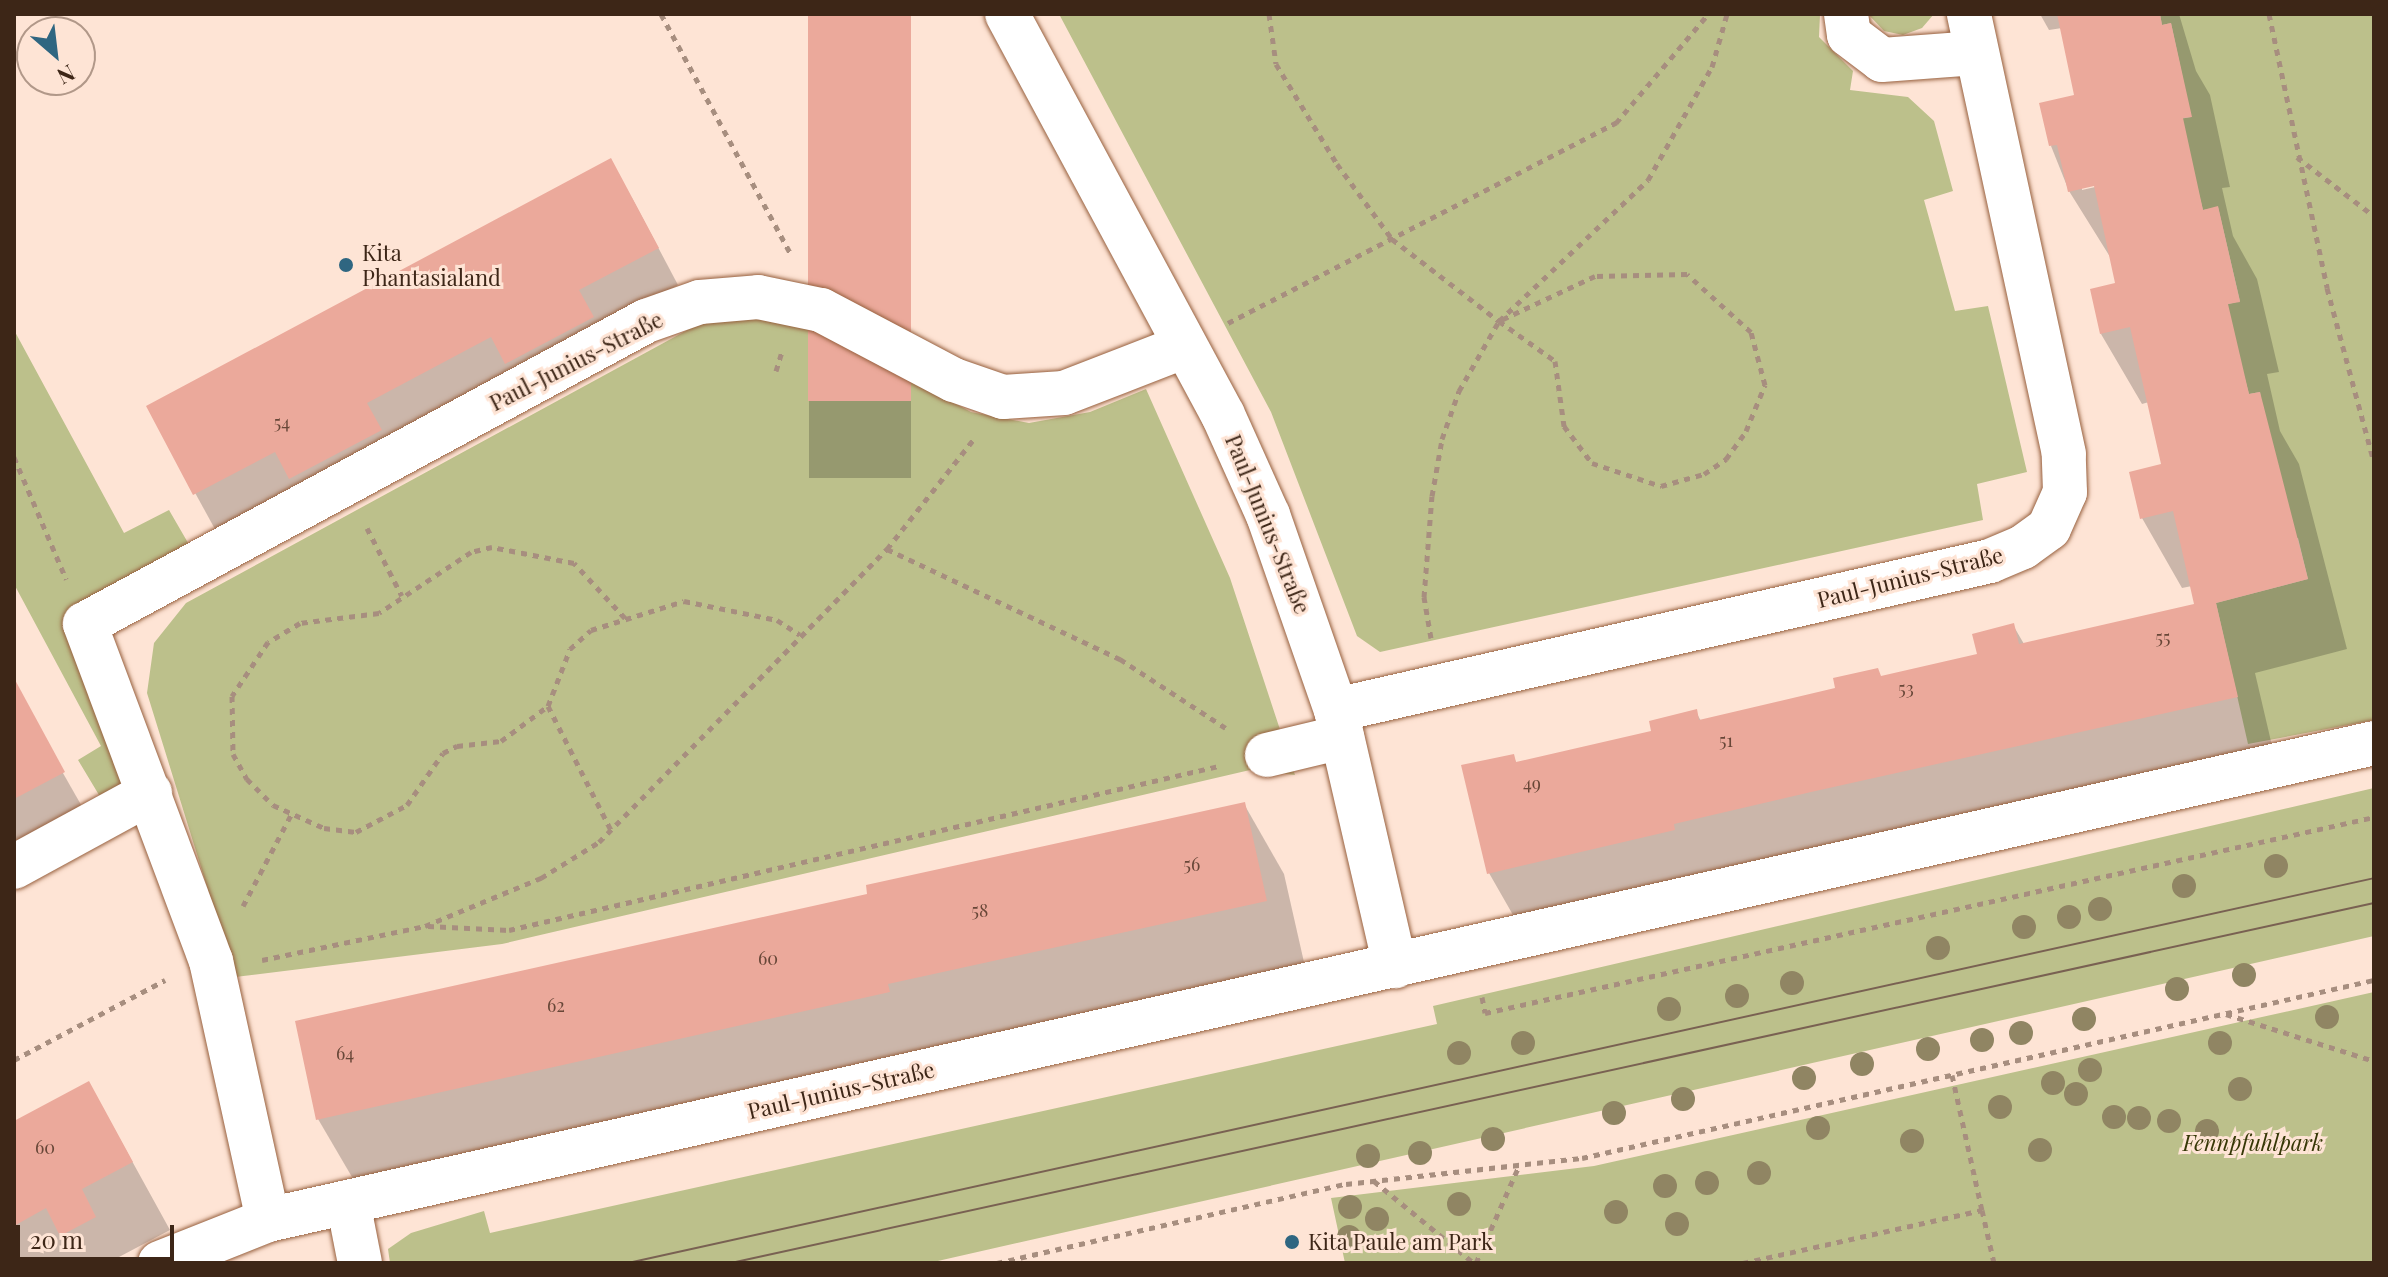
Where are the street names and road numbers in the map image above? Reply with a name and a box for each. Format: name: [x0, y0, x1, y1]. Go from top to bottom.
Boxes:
street label: Paul-Junius-Straße: [485, 306, 667, 416]
street label: Paul-Junius-Straße: [1220, 431, 1316, 617]
street label: Paul-Junius-Straße: [1814, 541, 2006, 613]
street label: Paul-Junius-Straße: [745, 1056, 937, 1124]

